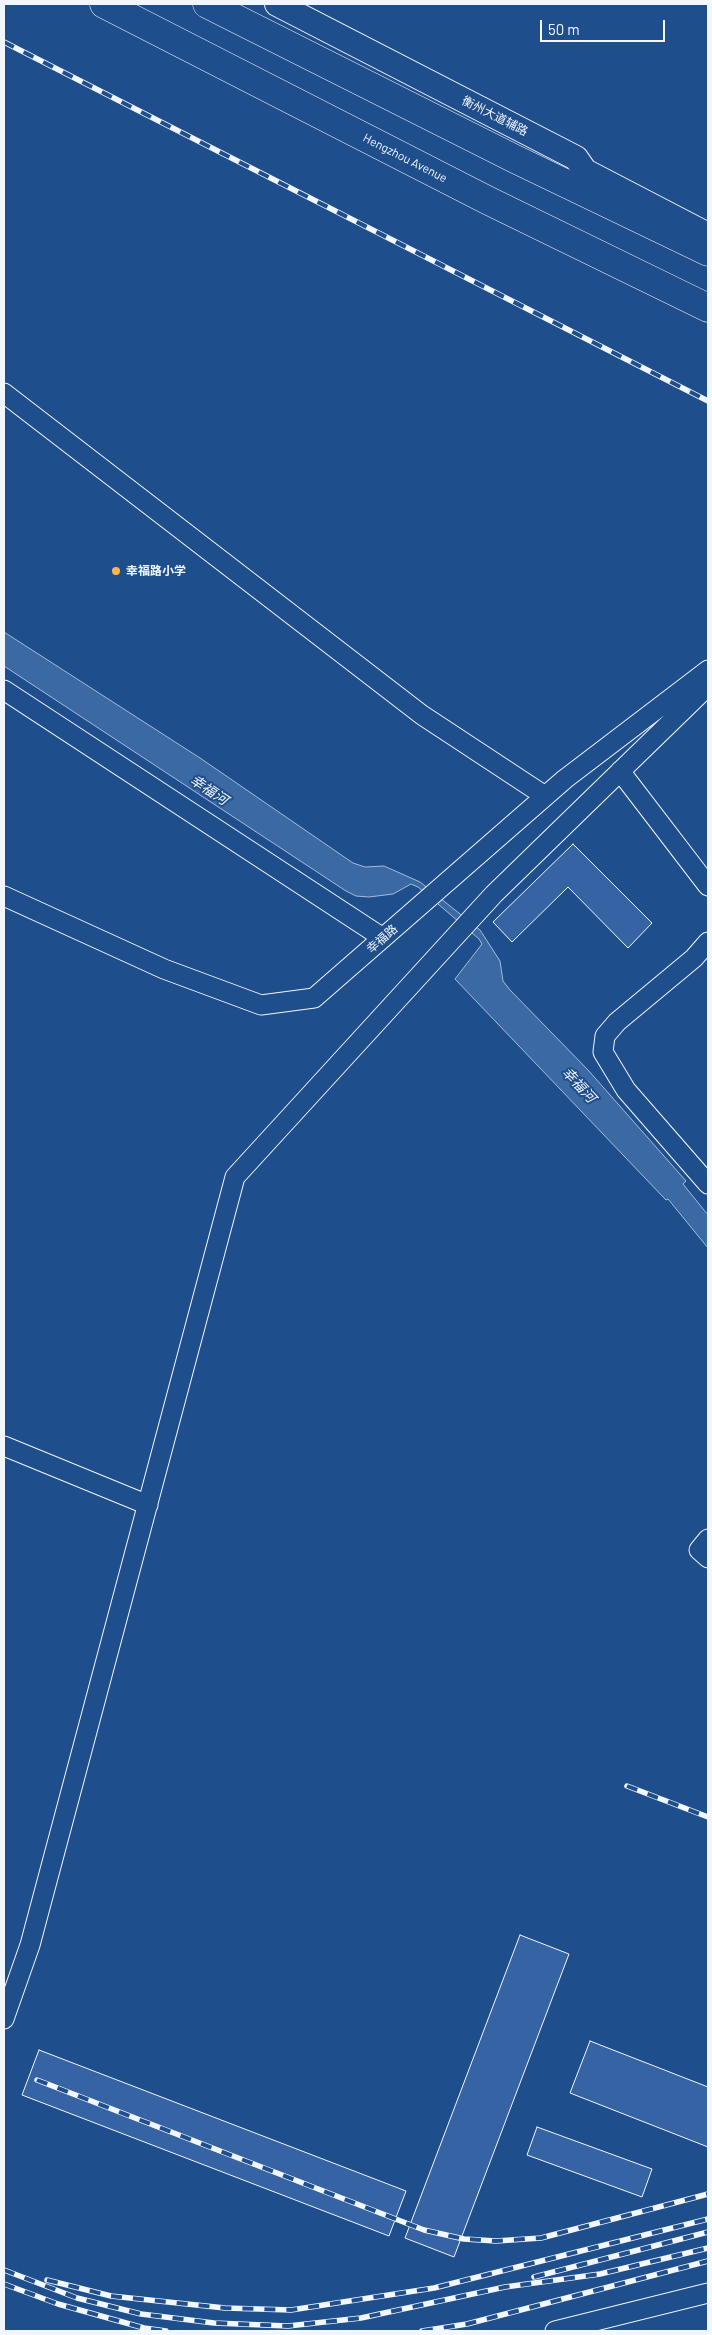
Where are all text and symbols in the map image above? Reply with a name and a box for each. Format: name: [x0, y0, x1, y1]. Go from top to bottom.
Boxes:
scale bar: [542, 10, 667, 42]
text: 50 m: [548, 20, 580, 38]
street label: 衡州大道辅路: [460, 93, 530, 139]
street label: Hengzhou Avenue: [361, 131, 449, 185]
place label: 幸福路小学: [126, 564, 186, 578]
marker: 幸福路小学: [110, 565, 122, 577]
water label: 幸福河: [187, 771, 231, 809]
street label: 幸福路: [364, 922, 400, 956]
water label: 幸福河: [559, 1064, 599, 1106]

